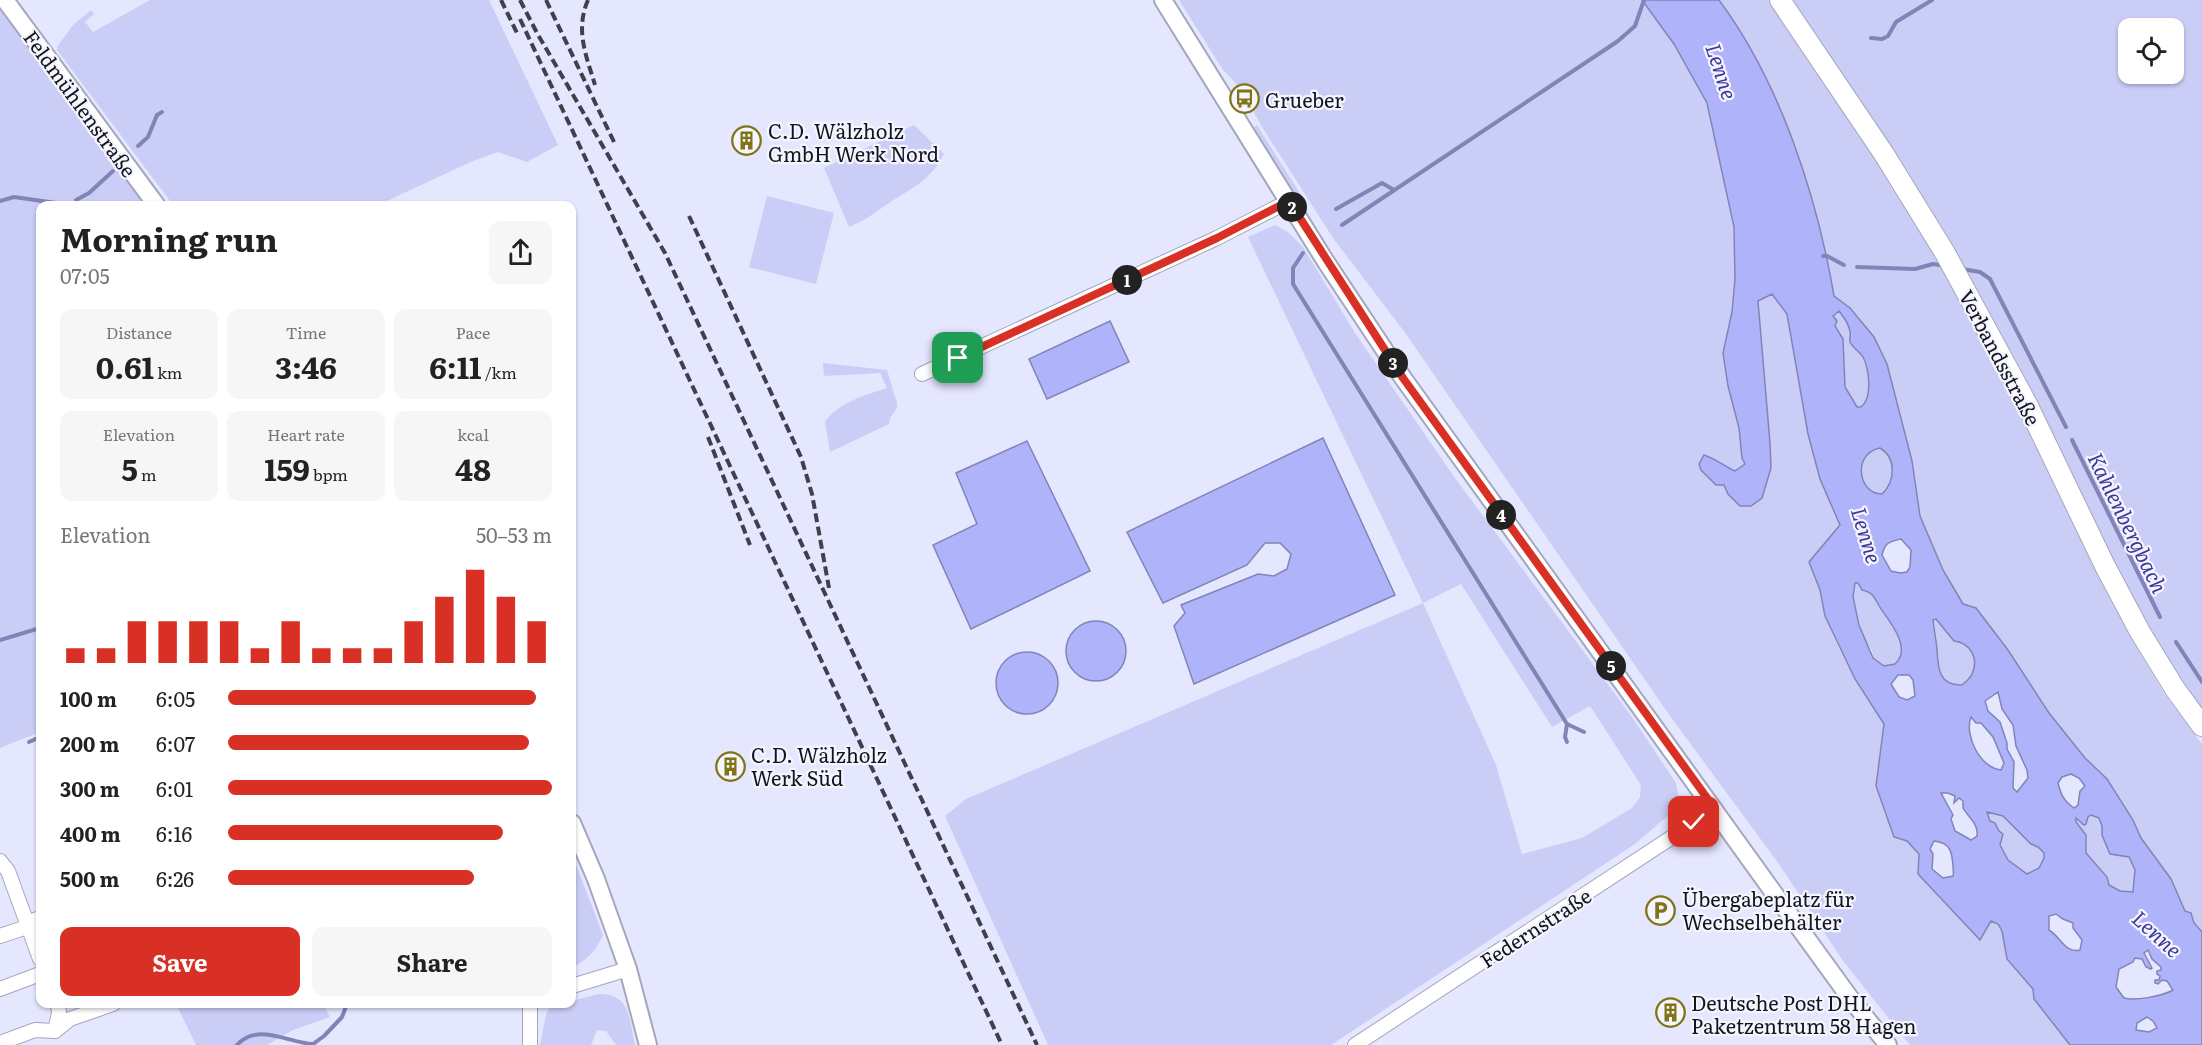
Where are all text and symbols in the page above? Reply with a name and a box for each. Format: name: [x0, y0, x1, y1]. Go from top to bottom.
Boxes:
map controls: [2118, 18, 2184, 84]
button: locate: [2118, 18, 2184, 84]
street label: Feldmühlenstraße: [17, 23, 145, 183]
water label: Lenne: [1699, 39, 1747, 103]
bus stop icon: Grueber: [1228, 83, 1260, 115]
place label: Grueber: [1265, 84, 1344, 114]
place label: C.D. Wälzholz GmbH Werk Nord: [768, 115, 939, 168]
building icon: C.D. Wälzholz GmbH Werk Nord: [731, 125, 763, 157]
pin: 2: [1277, 192, 1307, 222]
text: 2: [1288, 195, 1296, 219]
text: Morning run: [60, 213, 278, 262]
button: share: [489, 221, 552, 284]
text: 07:05: [60, 260, 110, 290]
pin: 1: [1112, 265, 1142, 295]
text: 1: [1124, 268, 1130, 292]
street label: Verbandsstraße: [1953, 284, 2049, 430]
text: Distance: [106, 320, 172, 344]
text: Time: [286, 320, 326, 344]
text: Pace: [456, 320, 490, 344]
pin: [932, 332, 983, 383]
icon: arrive: [941, 341, 974, 374]
text: 0.61: [96, 344, 154, 388]
text: 3:46: [275, 344, 337, 388]
text: 6:11: [429, 344, 482, 388]
pin: 3: [1378, 348, 1408, 378]
text: 3: [1389, 351, 1397, 375]
text: km: [154, 360, 182, 384]
text: /km: [482, 360, 517, 384]
text: Elevation: [103, 422, 175, 446]
text: Heart rate: [267, 422, 345, 446]
text: kcal: [457, 422, 489, 446]
text: 5: [121, 446, 138, 490]
text: 159: [264, 446, 310, 490]
text: 48: [455, 446, 491, 490]
water label: Kahlenbergbach: [2082, 446, 2177, 598]
text: m: [138, 462, 157, 486]
text: bpm: [310, 462, 348, 486]
pin: 4: [1486, 500, 1516, 530]
text: 4: [1496, 503, 1506, 527]
water label: Lenne: [1845, 503, 1891, 567]
text: Elevation: [60, 519, 150, 549]
text: 50–53 m: [476, 519, 552, 549]
pin: 5: [1596, 651, 1626, 681]
text: 5: [1607, 654, 1615, 678]
text: 100 m: [60, 683, 117, 713]
text: 6:05: [156, 683, 195, 713]
text: 200 m: [60, 728, 119, 758]
text: 6:07: [156, 728, 195, 758]
place label: C.D. Wälzholz Werk Süd: [751, 739, 887, 792]
building icon: C.D. Wälzholz Werk Süd: [714, 750, 746, 782]
text: 300 m: [60, 773, 120, 803]
text: 6:01: [156, 773, 193, 803]
pin: [1668, 796, 1719, 847]
icon: check: [1677, 805, 1710, 838]
text: 400 m: [60, 818, 121, 848]
text: 6:16: [156, 818, 192, 848]
text: 500 m: [60, 863, 119, 893]
text: 6:26: [156, 863, 194, 893]
street label: Federnstraße: [1473, 880, 1597, 974]
place label: Übergabeplatz für Wechselbehälter: [1682, 883, 1855, 936]
parking icon: Übergabeplatz für Wechselbehälter: [1645, 894, 1677, 926]
water label: Lenne: [2126, 902, 2190, 964]
button: Save: [60, 927, 300, 996]
button: Share: [312, 927, 552, 996]
place label: Deutsche Post DHL Paketzentrum 58 Hagen: [1691, 987, 1917, 1040]
building icon: Deutsche Post DHL Paketzentrum 58 Hagen: [1654, 997, 1686, 1029]

